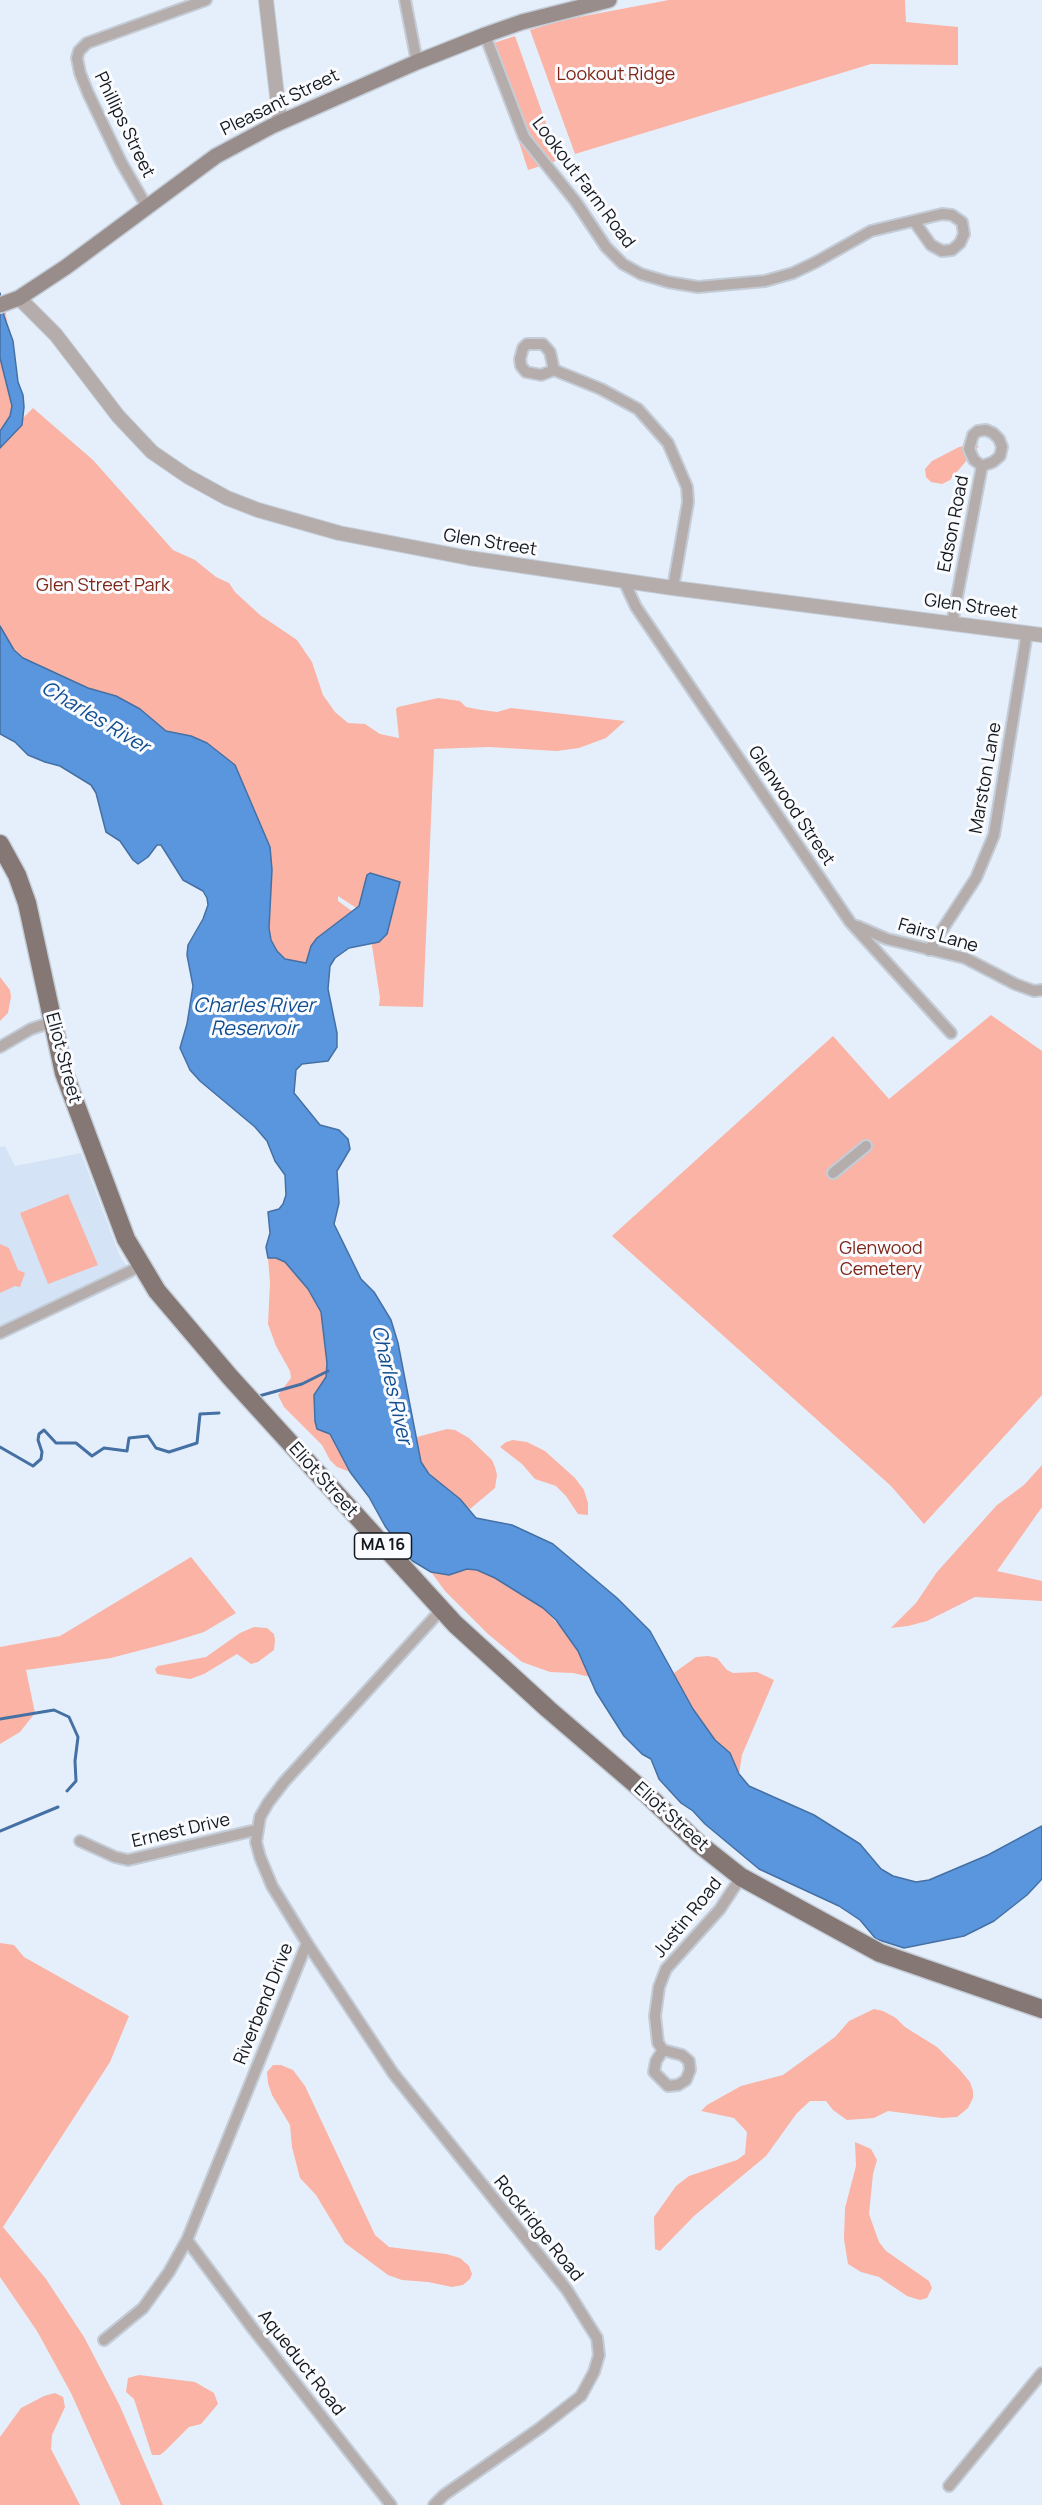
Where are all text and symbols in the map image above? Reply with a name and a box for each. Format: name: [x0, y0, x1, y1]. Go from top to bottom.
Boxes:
park label: Lookout Ridge: [557, 64, 675, 86]
street label: Pleasant Street: [217, 65, 343, 141]
street label: Phillips Street: [89, 69, 159, 181]
street label: Lookout Farm Road: [527, 113, 639, 253]
street label: Edson Road: [934, 474, 974, 574]
street label: Glen Street: [442, 525, 538, 561]
park label: Glen Street Park: [36, 575, 170, 597]
street label: Glen Street: [923, 590, 1019, 624]
water label: Charles River: [37, 676, 153, 760]
street label: Marston Lane: [966, 721, 1006, 835]
street label: Glenwood Street: [743, 742, 839, 870]
street label: Fairs Lane: [895, 914, 981, 958]
water label: Charles River Reservoir: [193, 994, 315, 1041]
street label: Eliot Street: [41, 1010, 85, 1106]
park label: Glenwood Cemetery: [839, 1238, 923, 1280]
water label: Charles River: [366, 1323, 416, 1447]
street label: Eliot Street: [284, 1438, 362, 1522]
road number: MA 16: [354, 1533, 412, 1559]
street label: Eliot Street: [629, 1778, 713, 1856]
street label: Ernest Drive: [130, 1809, 232, 1853]
street label: Justin Road: [649, 1874, 727, 1962]
street label: Riverbend Drive: [230, 1940, 298, 2068]
street label: Rockridge Road: [489, 2172, 587, 2286]
street label: Aqueduct Road: [253, 2306, 349, 2420]

